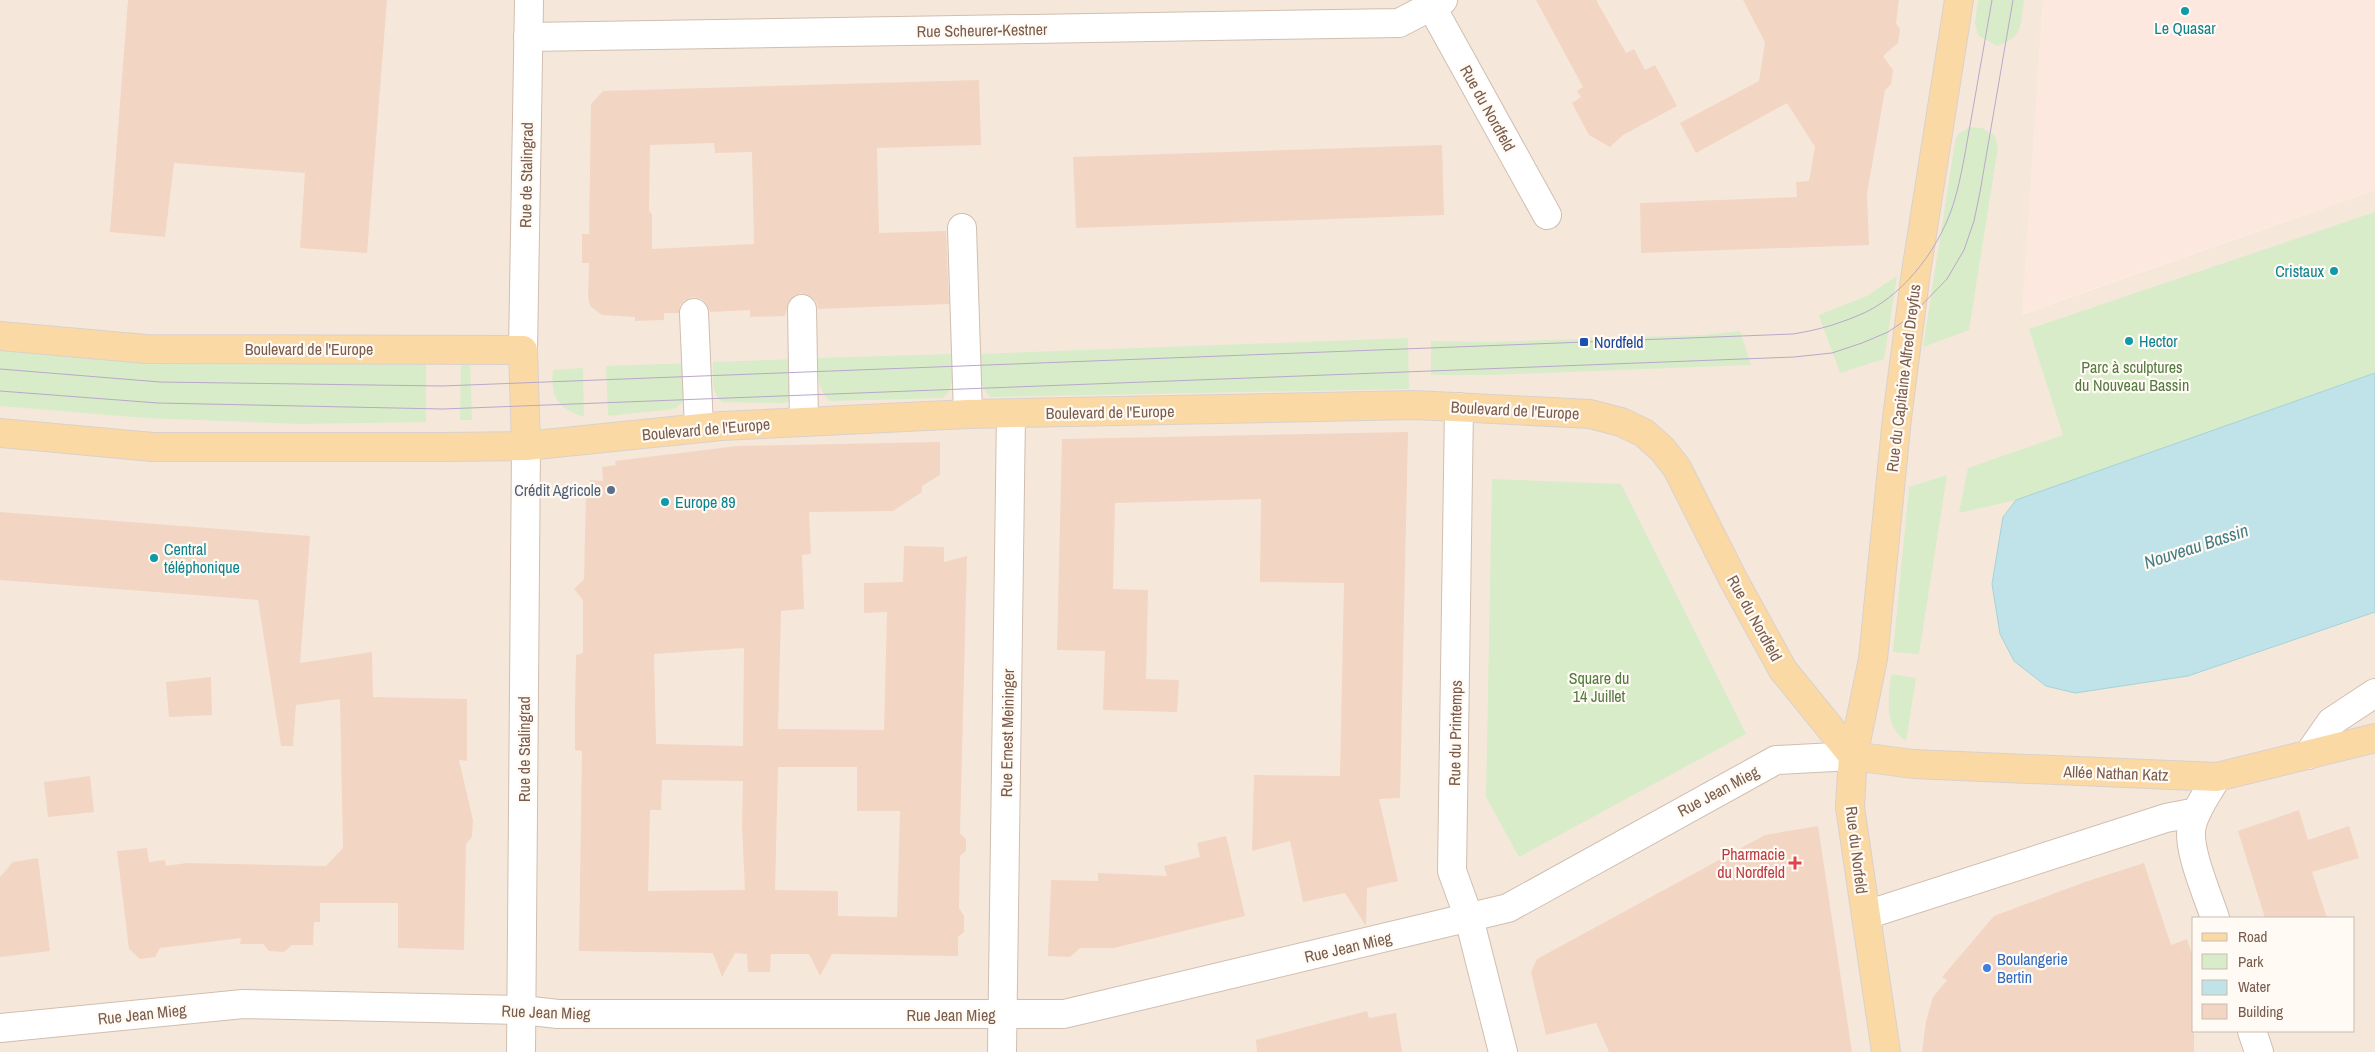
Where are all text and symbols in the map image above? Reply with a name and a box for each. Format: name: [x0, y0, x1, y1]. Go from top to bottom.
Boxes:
marker: Le Quasar: [2179, 5, 2191, 17]
place label: Le Quasar: [2154, 17, 2216, 39]
street label: Rue Scheurer-Kestner: [917, 18, 1048, 42]
street label: Rue du Nordfeld: [1455, 61, 1521, 155]
street label: Rue de Stalingrad: [514, 122, 538, 228]
place label: Cristaux: [2275, 260, 2324, 282]
marker: Cristaux: [2328, 265, 2340, 277]
street label: Rue du Capitaine Alfred Dreyfus: [1881, 283, 1925, 473]
place label: Hector: [2139, 330, 2178, 352]
place label: Nordfeld: [1594, 331, 1644, 353]
marker: Hector: [2123, 335, 2135, 347]
marker: Nordfeld: [1578, 336, 1590, 348]
street label: Boulevard de l'Europe: [245, 338, 373, 360]
park label: Parc à sculptures du Nouveau Bassin: [2075, 356, 2189, 396]
street label: Boulevard de l'Europe: [1450, 396, 1580, 424]
street label: Boulevard de l'Europe: [1045, 400, 1175, 424]
street label: Boulevard de l'Europe: [641, 412, 771, 446]
place label: Crédit Agricole: [514, 479, 601, 501]
marker: Crédit Agricole: [605, 484, 617, 496]
place label: Europe 89: [675, 491, 736, 513]
marker: Europe 89: [659, 496, 671, 508]
water label: Nouveau Bassin: [2141, 517, 2251, 575]
place label: Central téléphonique: [164, 538, 240, 578]
marker: Central téléphonique: [148, 552, 160, 564]
street label: Rue du Nordfeld: [1722, 571, 1788, 665]
park label: Square du 14 Juillet: [1569, 667, 1629, 707]
street label: Rue Ernest Meininger: [995, 668, 1019, 797]
street label: Rue du Printemps: [1443, 680, 1467, 786]
street label: Rue de Stalingrad: [513, 696, 535, 802]
street label: Rue Jean Mieg: [1674, 760, 1763, 822]
street label: Allée Nathan Katz: [2062, 760, 2169, 786]
street label: Rue du Norfeld: [1841, 805, 1873, 895]
place label: Pharmacie du Nordfeld: [1717, 843, 1785, 883]
marker: Pharmacie du Nordfeld: [1789, 857, 1801, 869]
legend: [2192, 917, 2355, 1032]
street label: Rue Jean Mieg: [1302, 926, 1395, 968]
text: Road: [2238, 926, 2267, 947]
place label: Boulangerie Bertin: [1997, 948, 2068, 988]
text: Park: [2238, 951, 2264, 972]
marker: Boulangerie Bertin: [1981, 962, 1993, 974]
text: Water: [2238, 976, 2270, 997]
street label: Rue Jean Mieg: [97, 998, 188, 1030]
street label: Rue Jean Mieg: [501, 999, 592, 1025]
text: Building: [2238, 1001, 2283, 1022]
street label: Rue Jean Mieg: [907, 1004, 996, 1026]

